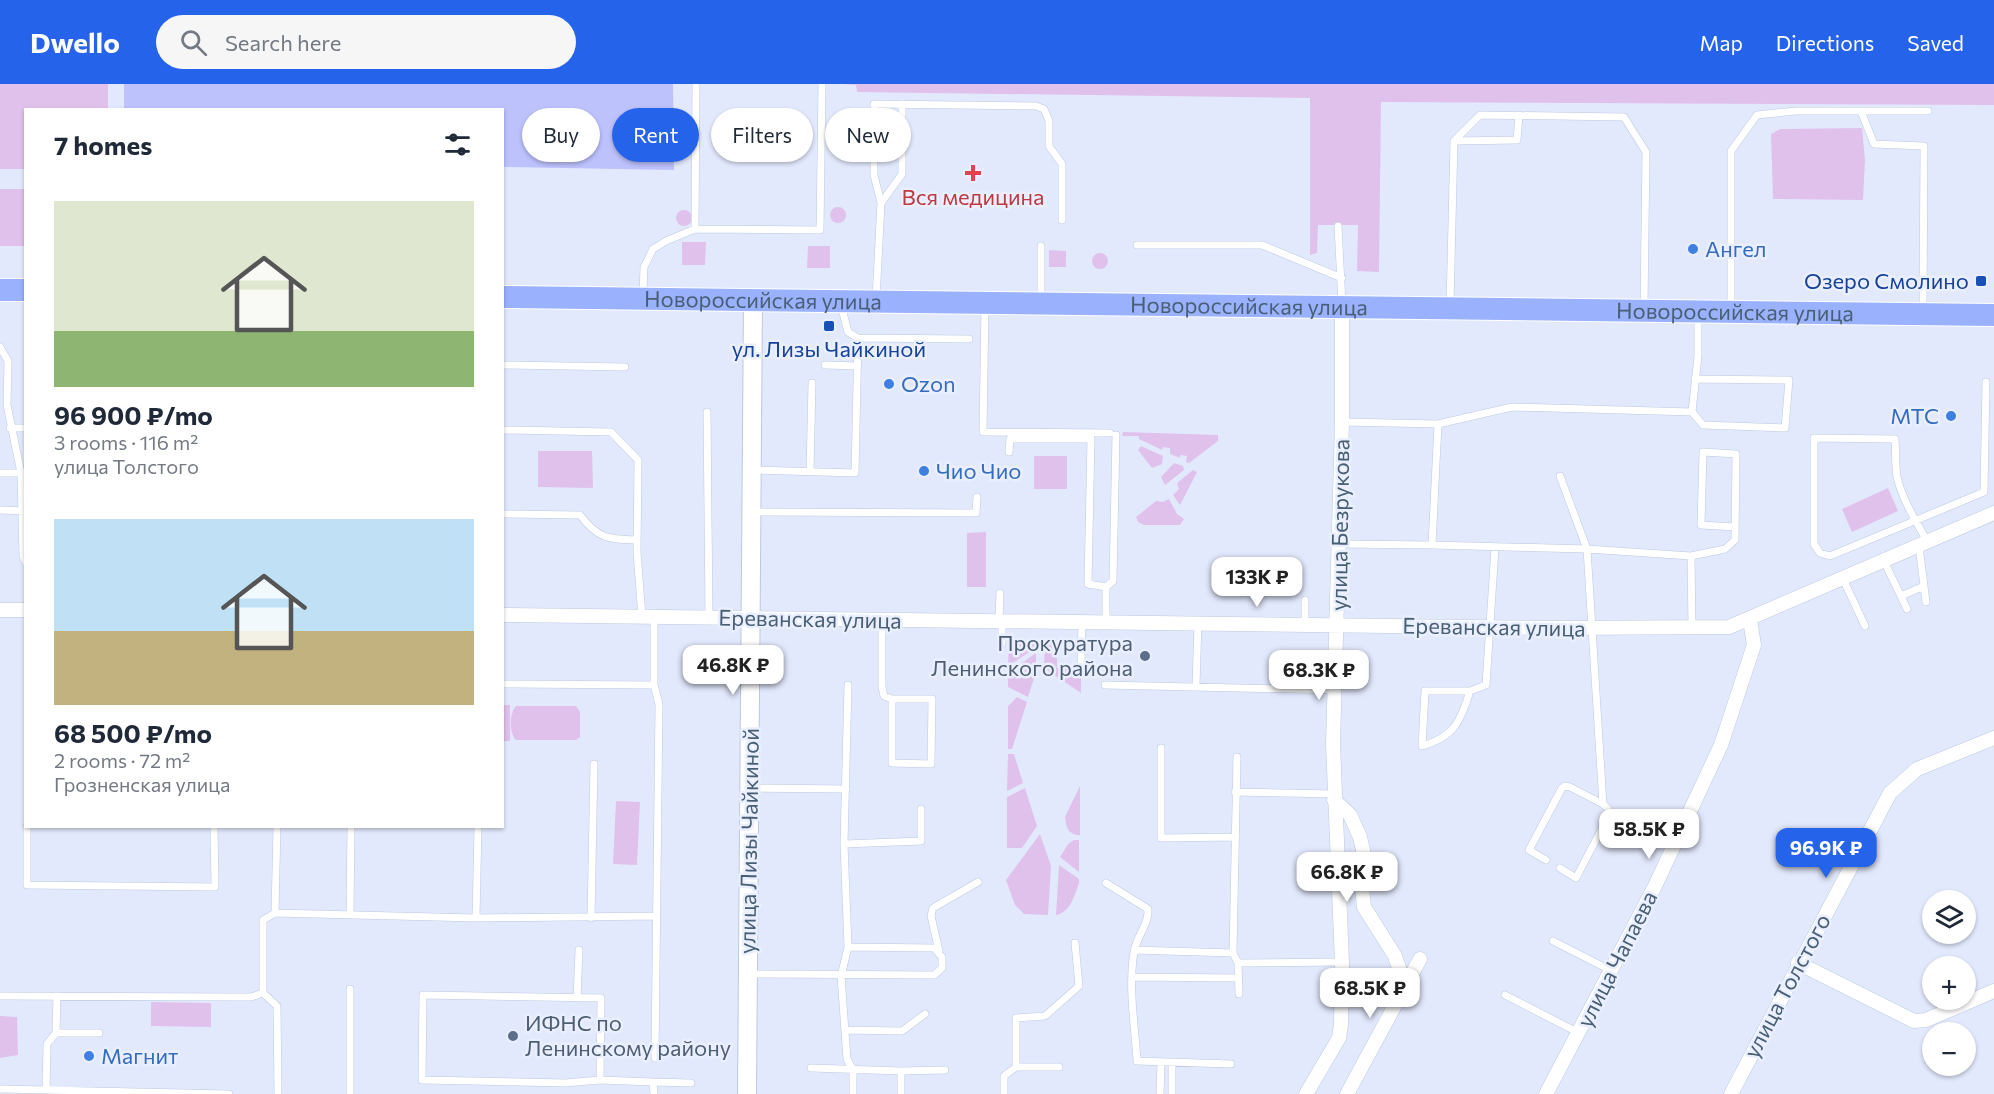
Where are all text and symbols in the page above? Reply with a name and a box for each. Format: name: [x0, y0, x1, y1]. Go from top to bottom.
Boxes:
search box: [156, 15, 576, 69]
text: Dwello: [30, 25, 120, 59]
icon: search: [177, 26, 210, 59]
text: Search here: [225, 29, 341, 56]
text: Map: [1700, 30, 1743, 55]
text: Directions: [1776, 30, 1874, 55]
text: Saved: [1907, 30, 1964, 55]
chip: Buy: [522, 108, 600, 162]
chip: Rent: [612, 108, 699, 162]
chip: Filters: [711, 108, 813, 162]
chip: New: [825, 108, 911, 162]
icon: filters: [441, 128, 474, 161]
text: 7 homes: [54, 129, 152, 160]
marker: Вся медицина: [964, 164, 982, 182]
place label: Вся медицина: [902, 183, 1044, 210]
place label: Ангел: [1705, 235, 1767, 262]
icon: home: [210, 240, 318, 348]
marker: Ангел: [1686, 242, 1700, 256]
place label: Озеро Смолино: [1804, 267, 1969, 294]
marker: Озеро Смолино: [1974, 274, 1988, 288]
street label: Новороссийская улица: [644, 285, 882, 315]
street label: Новороссийская улица: [1130, 291, 1368, 320]
street label: Новороссийская улица: [1616, 296, 1854, 326]
marker: ул. Лизы Чайкиной: [822, 319, 836, 333]
place label: ул. Лизы Чайкиной: [732, 335, 926, 362]
place label: Ozon: [901, 370, 956, 397]
marker: Ozon: [882, 377, 896, 391]
text: 96 900 ₽/mo: [54, 399, 213, 430]
place label: МТС: [1890, 402, 1939, 429]
marker: МТС: [1944, 409, 1958, 423]
text: 3 rooms · 116 m²: [54, 430, 198, 454]
street label: улица Безрукова: [1325, 439, 1354, 611]
text: улица Толстого: [54, 454, 199, 478]
place label: Чио Чио: [936, 457, 1021, 484]
marker: Чио Чио: [917, 464, 931, 478]
pin: 133K ₽: [1208, 557, 1306, 608]
icon: home: [210, 558, 318, 666]
text: 133K ₽: [1225, 564, 1289, 588]
street label: Ереванская улица: [718, 603, 902, 634]
street label: Ереванская улица: [1402, 611, 1586, 642]
place label: Прокуратура Ленинского района: [931, 629, 1133, 681]
pin: 46.8K ₽: [678, 645, 788, 696]
marker: Прокуратура Ленинского района: [1138, 649, 1152, 663]
pin: 68.3K ₽: [1264, 650, 1374, 701]
text: 46.8K ₽: [697, 652, 769, 676]
text: 68.3K ₽: [1283, 657, 1355, 681]
text: 68 500 ₽/mo: [54, 717, 212, 748]
street label: улица Лизы Чайкиной: [733, 728, 764, 954]
text: 2 rooms · 72 m²: [54, 748, 190, 772]
text: Грозненская улица: [54, 772, 230, 796]
pin: 58.5K ₽: [1594, 809, 1704, 860]
text: 58.5K ₽: [1613, 816, 1685, 840]
pin: 96.9K ₽: [1771, 828, 1881, 879]
text: 96.9K ₽: [1790, 835, 1862, 859]
pin: 66.8K ₽: [1292, 852, 1402, 903]
text: 66.8K ₽: [1311, 859, 1383, 883]
street label: улица Чапаева: [1571, 886, 1662, 1031]
map controls: [1922, 890, 1976, 1076]
button: layers: [1922, 890, 1976, 944]
street label: улица Толстого: [1737, 909, 1836, 1062]
button: +: [1922, 956, 1976, 1010]
pin: 68.5K ₽: [1315, 968, 1425, 1019]
text: 68.5K ₽: [1334, 975, 1406, 999]
place label: ИФНС по Ленинскому району: [525, 1009, 731, 1061]
button: −: [1922, 1022, 1976, 1076]
marker: ИФНС по Ленинскому району: [506, 1029, 520, 1043]
place label: Магнит: [101, 1042, 178, 1069]
marker: Магнит: [82, 1049, 96, 1063]

